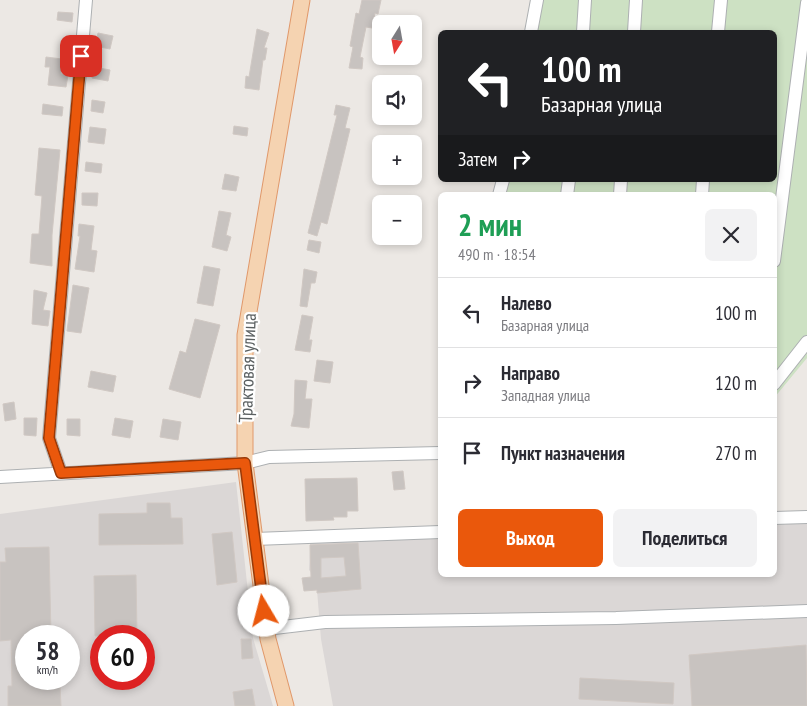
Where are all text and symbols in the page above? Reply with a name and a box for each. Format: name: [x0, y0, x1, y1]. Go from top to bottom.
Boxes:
north arrow: [372, 15, 422, 65]
map controls: [372, 15, 422, 245]
pin: [60, 35, 102, 77]
icon: arrive: [67, 42, 95, 70]
text: 100 m: [541, 46, 622, 92]
icon: left: [458, 50, 523, 115]
button: sound: [372, 75, 422, 125]
text: Базарная улица: [541, 90, 662, 118]
button: +: [372, 135, 422, 185]
icon: right: [507, 145, 535, 173]
text: Затем: [458, 147, 497, 171]
button: −: [372, 195, 422, 245]
text: 2 мин: [458, 205, 522, 244]
button: close: [705, 209, 757, 261]
text: 490 m · 18:54: [458, 244, 536, 264]
text: Налево: [501, 291, 552, 315]
icon: left: [458, 299, 486, 327]
text: 100 m: [715, 301, 757, 325]
street label: Трактовая улица: [233, 313, 261, 423]
text: Базарная улица: [501, 315, 589, 335]
text: Направо: [501, 361, 560, 385]
icon: right: [458, 369, 486, 397]
text: 120 m: [715, 371, 757, 395]
text: Западная улица: [501, 385, 590, 405]
icon: arrive: [458, 439, 486, 467]
text: Пункт назначения: [501, 441, 625, 465]
text: 270 m: [715, 441, 757, 465]
button: Выход: [458, 509, 603, 567]
button: Поделиться: [613, 509, 757, 567]
position arrow: [237, 584, 289, 636]
speed limit sign: 60: [90, 625, 155, 690]
text: 58: [36, 635, 59, 667]
text: km/h: [37, 662, 58, 677]

